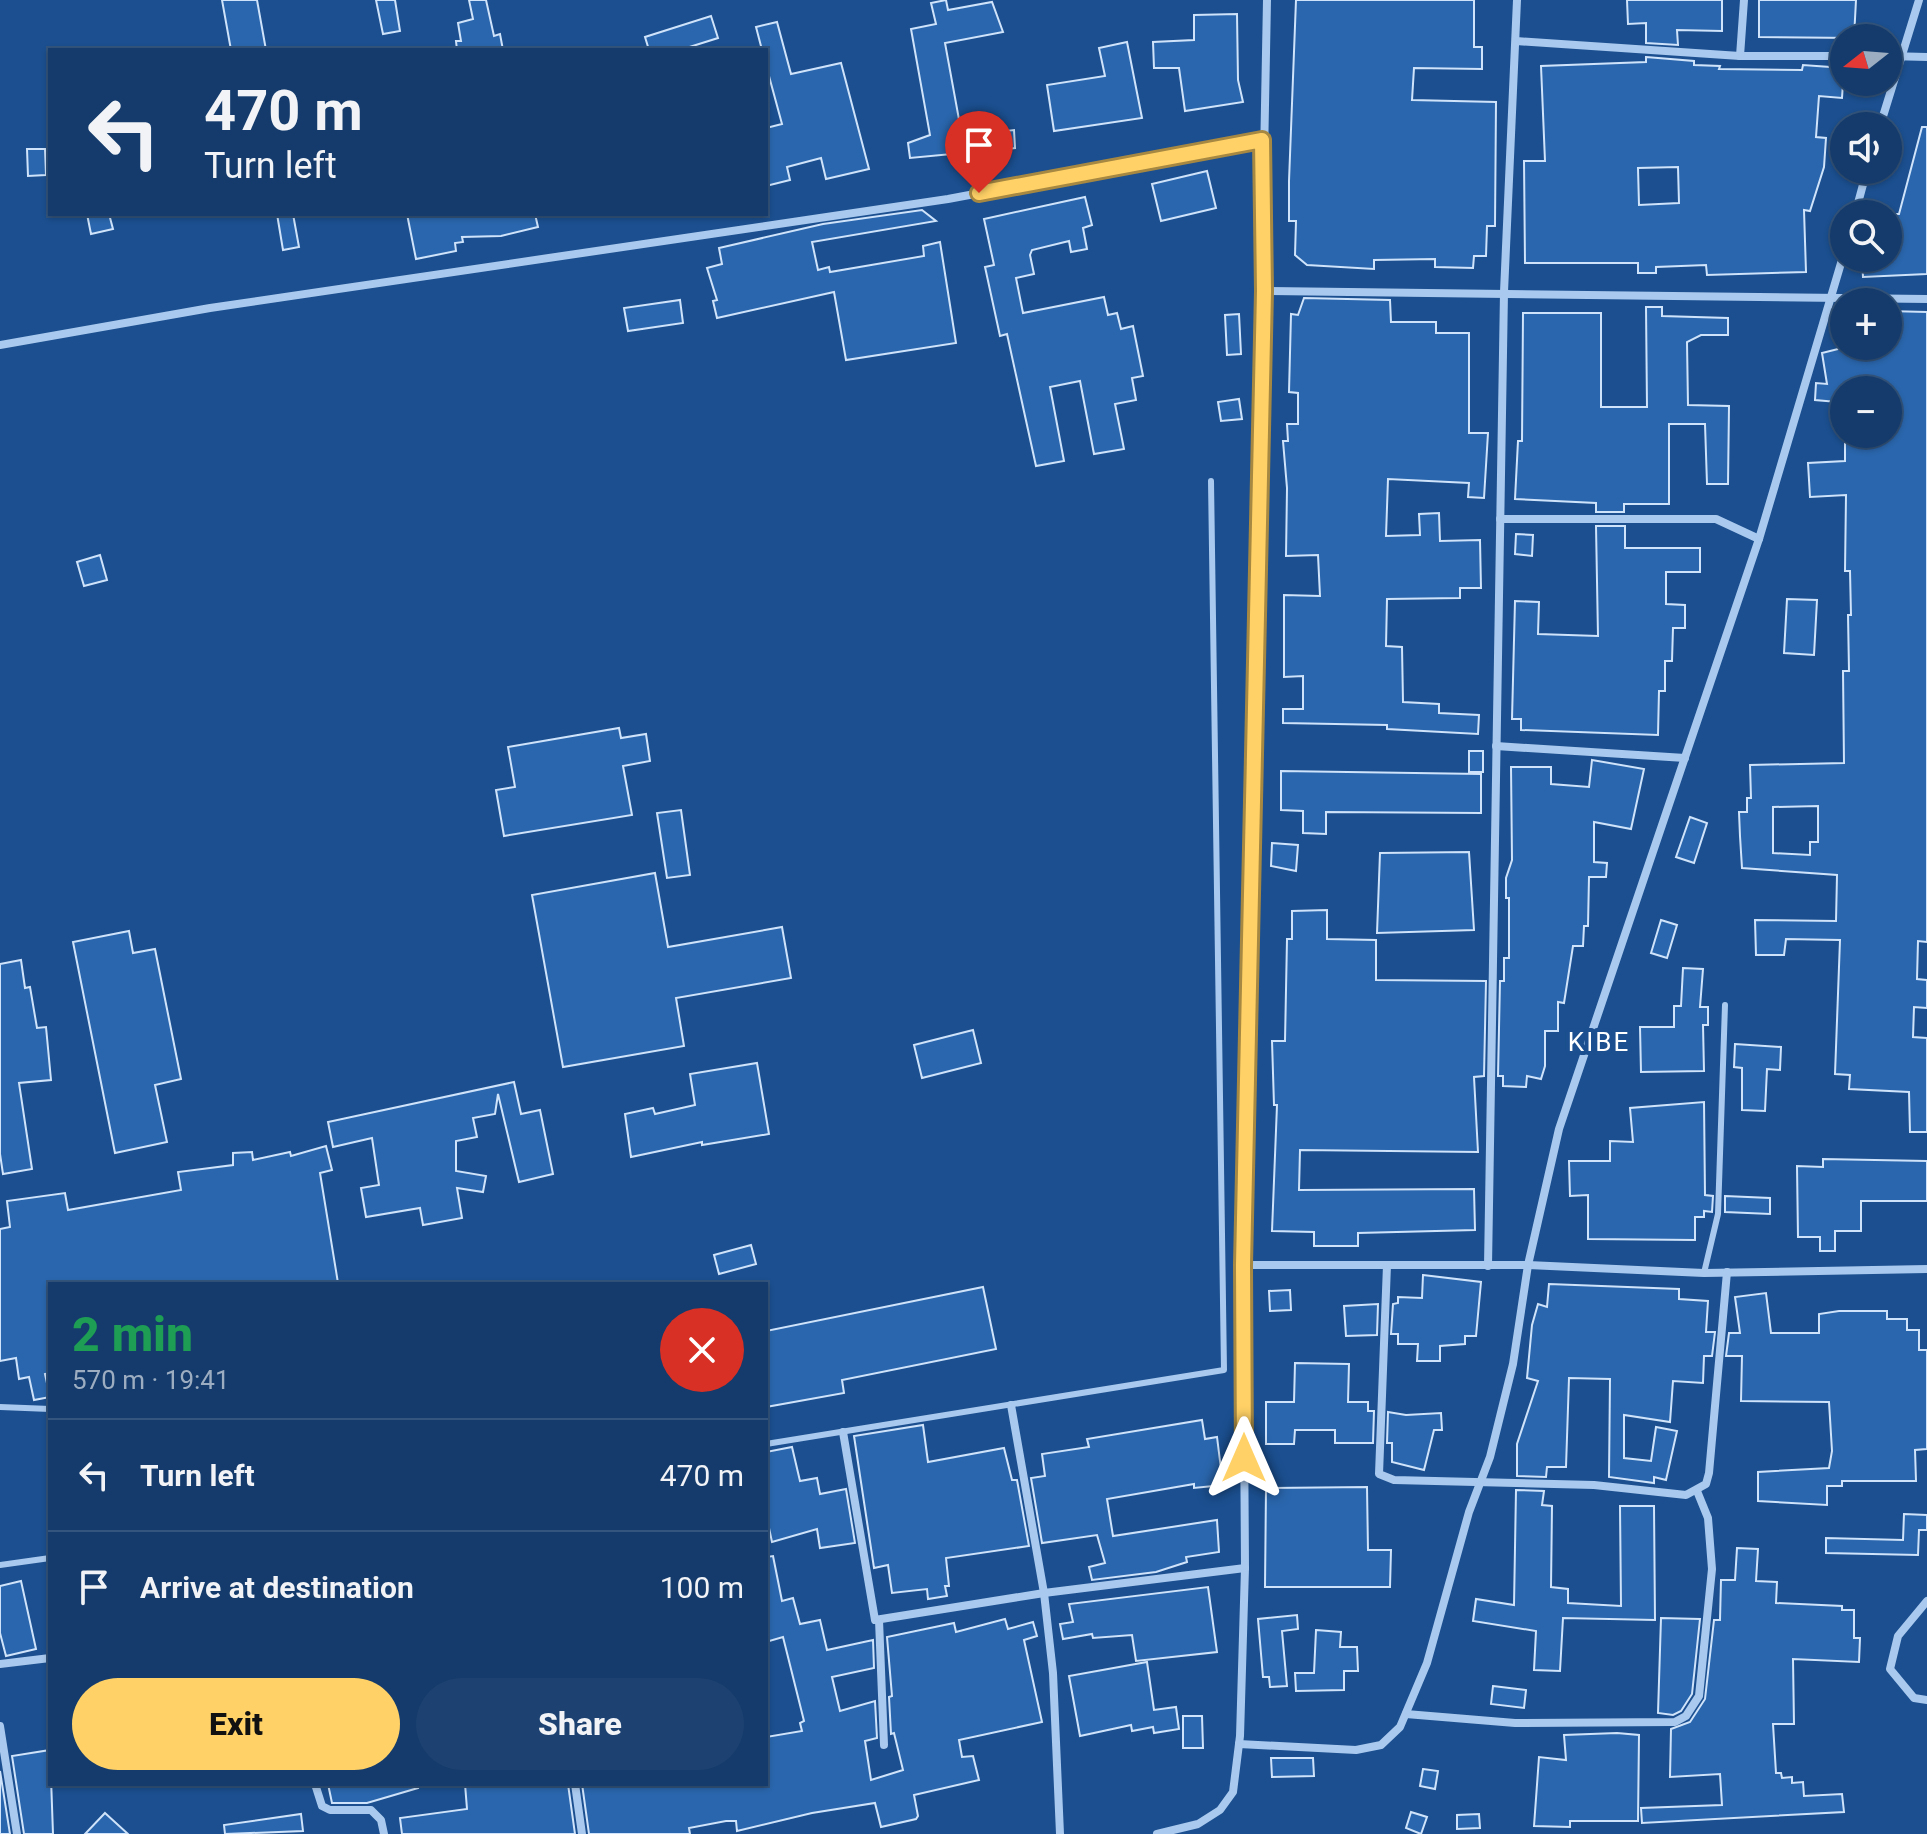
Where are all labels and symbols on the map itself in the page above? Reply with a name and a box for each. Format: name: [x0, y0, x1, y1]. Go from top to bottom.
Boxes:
north arrow: [1830, 24, 1902, 96]
pin: [945, 111, 1013, 193]
district label: KIBE: [1568, 1027, 1630, 1057]
position arrow: [1202, 1416, 1286, 1500]

